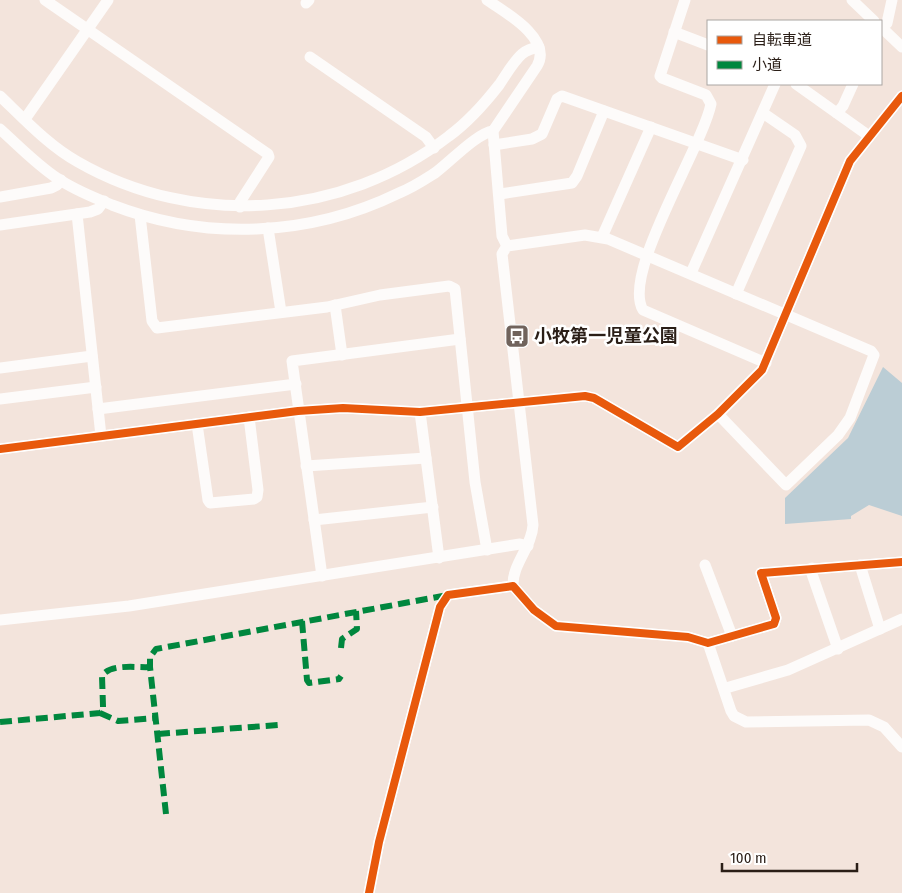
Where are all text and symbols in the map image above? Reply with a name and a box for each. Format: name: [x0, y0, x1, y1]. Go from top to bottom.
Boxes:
legend: [707, 20, 882, 85]
text: 自転車道: [752, 31, 812, 49]
text: 小道: [752, 56, 782, 74]
bus stop icon: 小牧第一児童公園: [504, 323, 530, 349]
place label: 小牧第一児童公園: [534, 325, 678, 347]
scale bar: [722, 840, 857, 872]
text: 100 m: [730, 849, 767, 867]

